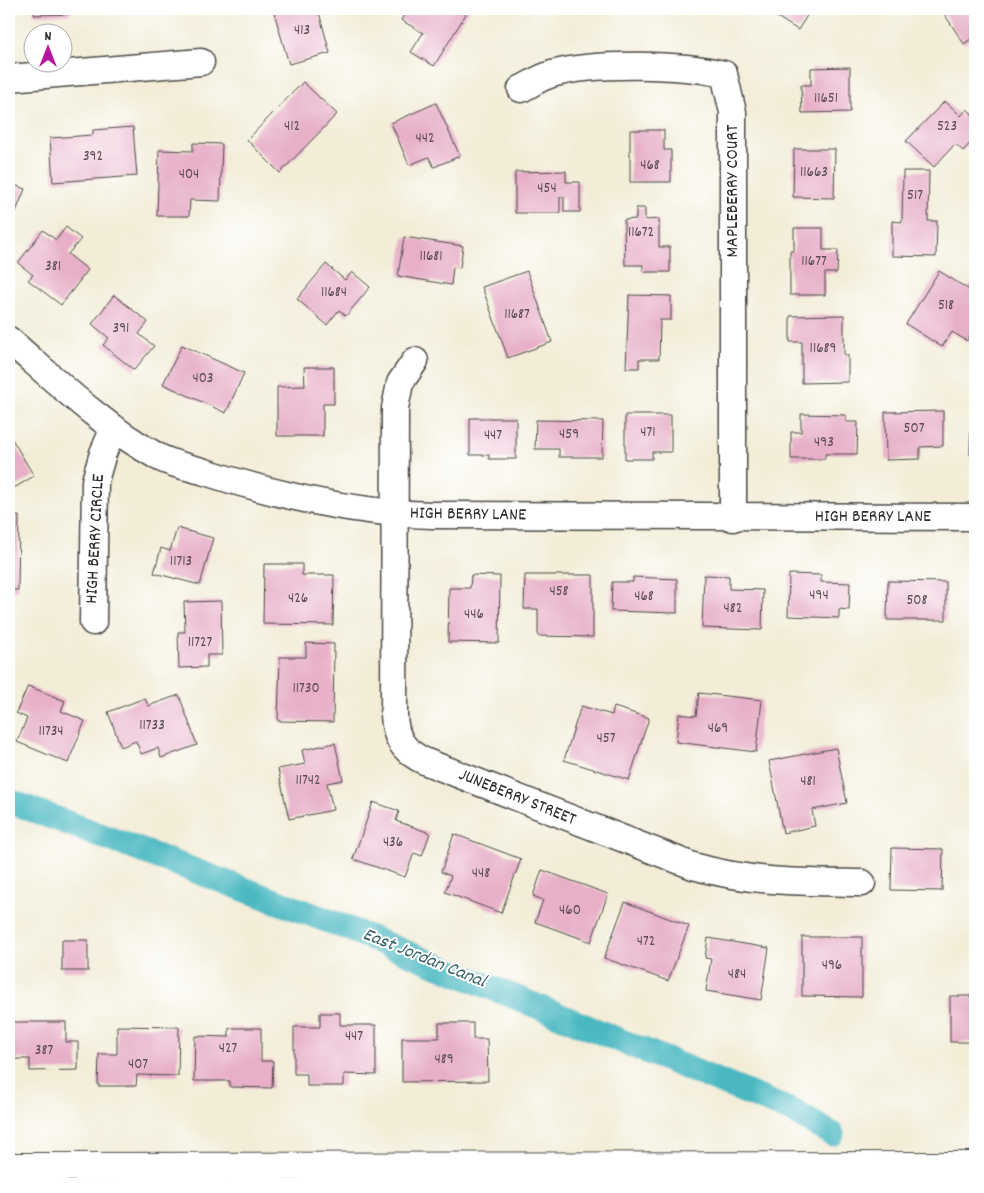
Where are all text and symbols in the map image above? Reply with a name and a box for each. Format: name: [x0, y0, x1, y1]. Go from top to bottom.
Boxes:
house number: 413: [294, 20, 310, 42]
north arrow: [22, 22, 72, 72]
text: N: [45, 27, 52, 47]
house number: 11651: [814, 88, 838, 110]
house number: 412: [284, 116, 300, 138]
house number: 523: [937, 116, 957, 138]
street label: MAPLEBERRY COURT: [721, 125, 746, 257]
house number: 442: [415, 128, 435, 150]
house number: 392: [83, 146, 103, 168]
house number: 468: [640, 155, 660, 177]
house number: 11663: [800, 162, 828, 184]
house number: 404: [179, 164, 199, 186]
house number: 454: [537, 178, 557, 200]
house number: 517: [907, 185, 923, 207]
house number: 11672: [628, 222, 654, 244]
house number: 11681: [419, 246, 443, 268]
house number: 11677: [801, 251, 827, 273]
house number: 381: [45, 256, 61, 278]
house number: 11684: [321, 282, 347, 304]
house number: 518: [938, 295, 954, 317]
house number: 11687: [504, 304, 530, 326]
house number: 391: [113, 318, 129, 340]
house number: 11689: [810, 338, 836, 360]
house number: 403: [192, 368, 214, 390]
house number: 507: [904, 418, 925, 440]
house number: 471: [640, 422, 656, 444]
house number: 459: [559, 424, 579, 446]
house number: 447: [484, 425, 502, 447]
house number: 493: [814, 432, 834, 454]
street label: HIGH BERRY CIRCLE: [80, 474, 112, 604]
street label: HIGH BERRY LANE: [410, 501, 526, 529]
street label: HIGH BERRY LANE: [815, 505, 931, 530]
house number: 11713: [170, 551, 192, 573]
house number: 458: [549, 581, 569, 603]
house number: 494: [809, 585, 829, 607]
house number: 468: [634, 586, 654, 608]
house number: 426: [288, 588, 308, 610]
house number: 508: [906, 590, 928, 612]
house number: 482: [724, 598, 742, 620]
house number: 446: [464, 604, 484, 626]
house number: 11727: [188, 632, 213, 654]
house number: 11730: [292, 678, 320, 700]
house number: 11733: [139, 715, 165, 737]
house number: 469: [708, 718, 728, 740]
house number: 11734: [38, 721, 64, 743]
house number: 457: [597, 728, 616, 750]
street label: JUNEBERRY STREET: [455, 763, 579, 833]
house number: 11742: [295, 770, 321, 792]
house number: 481: [800, 771, 816, 793]
house number: 436: [383, 832, 403, 854]
house number: 448: [472, 863, 490, 885]
house number: 460: [559, 900, 581, 922]
water label: East Jordan Canal: [358, 922, 491, 997]
house number: 472: [637, 931, 655, 953]
house number: 496: [822, 955, 842, 977]
house number: 484: [728, 964, 746, 986]
house number: 447: [345, 1026, 363, 1048]
house number: 427: [219, 1038, 238, 1060]
house number: 387: [35, 1040, 53, 1062]
house number: 489: [434, 1049, 454, 1071]
house number: 407: [128, 1054, 148, 1076]

